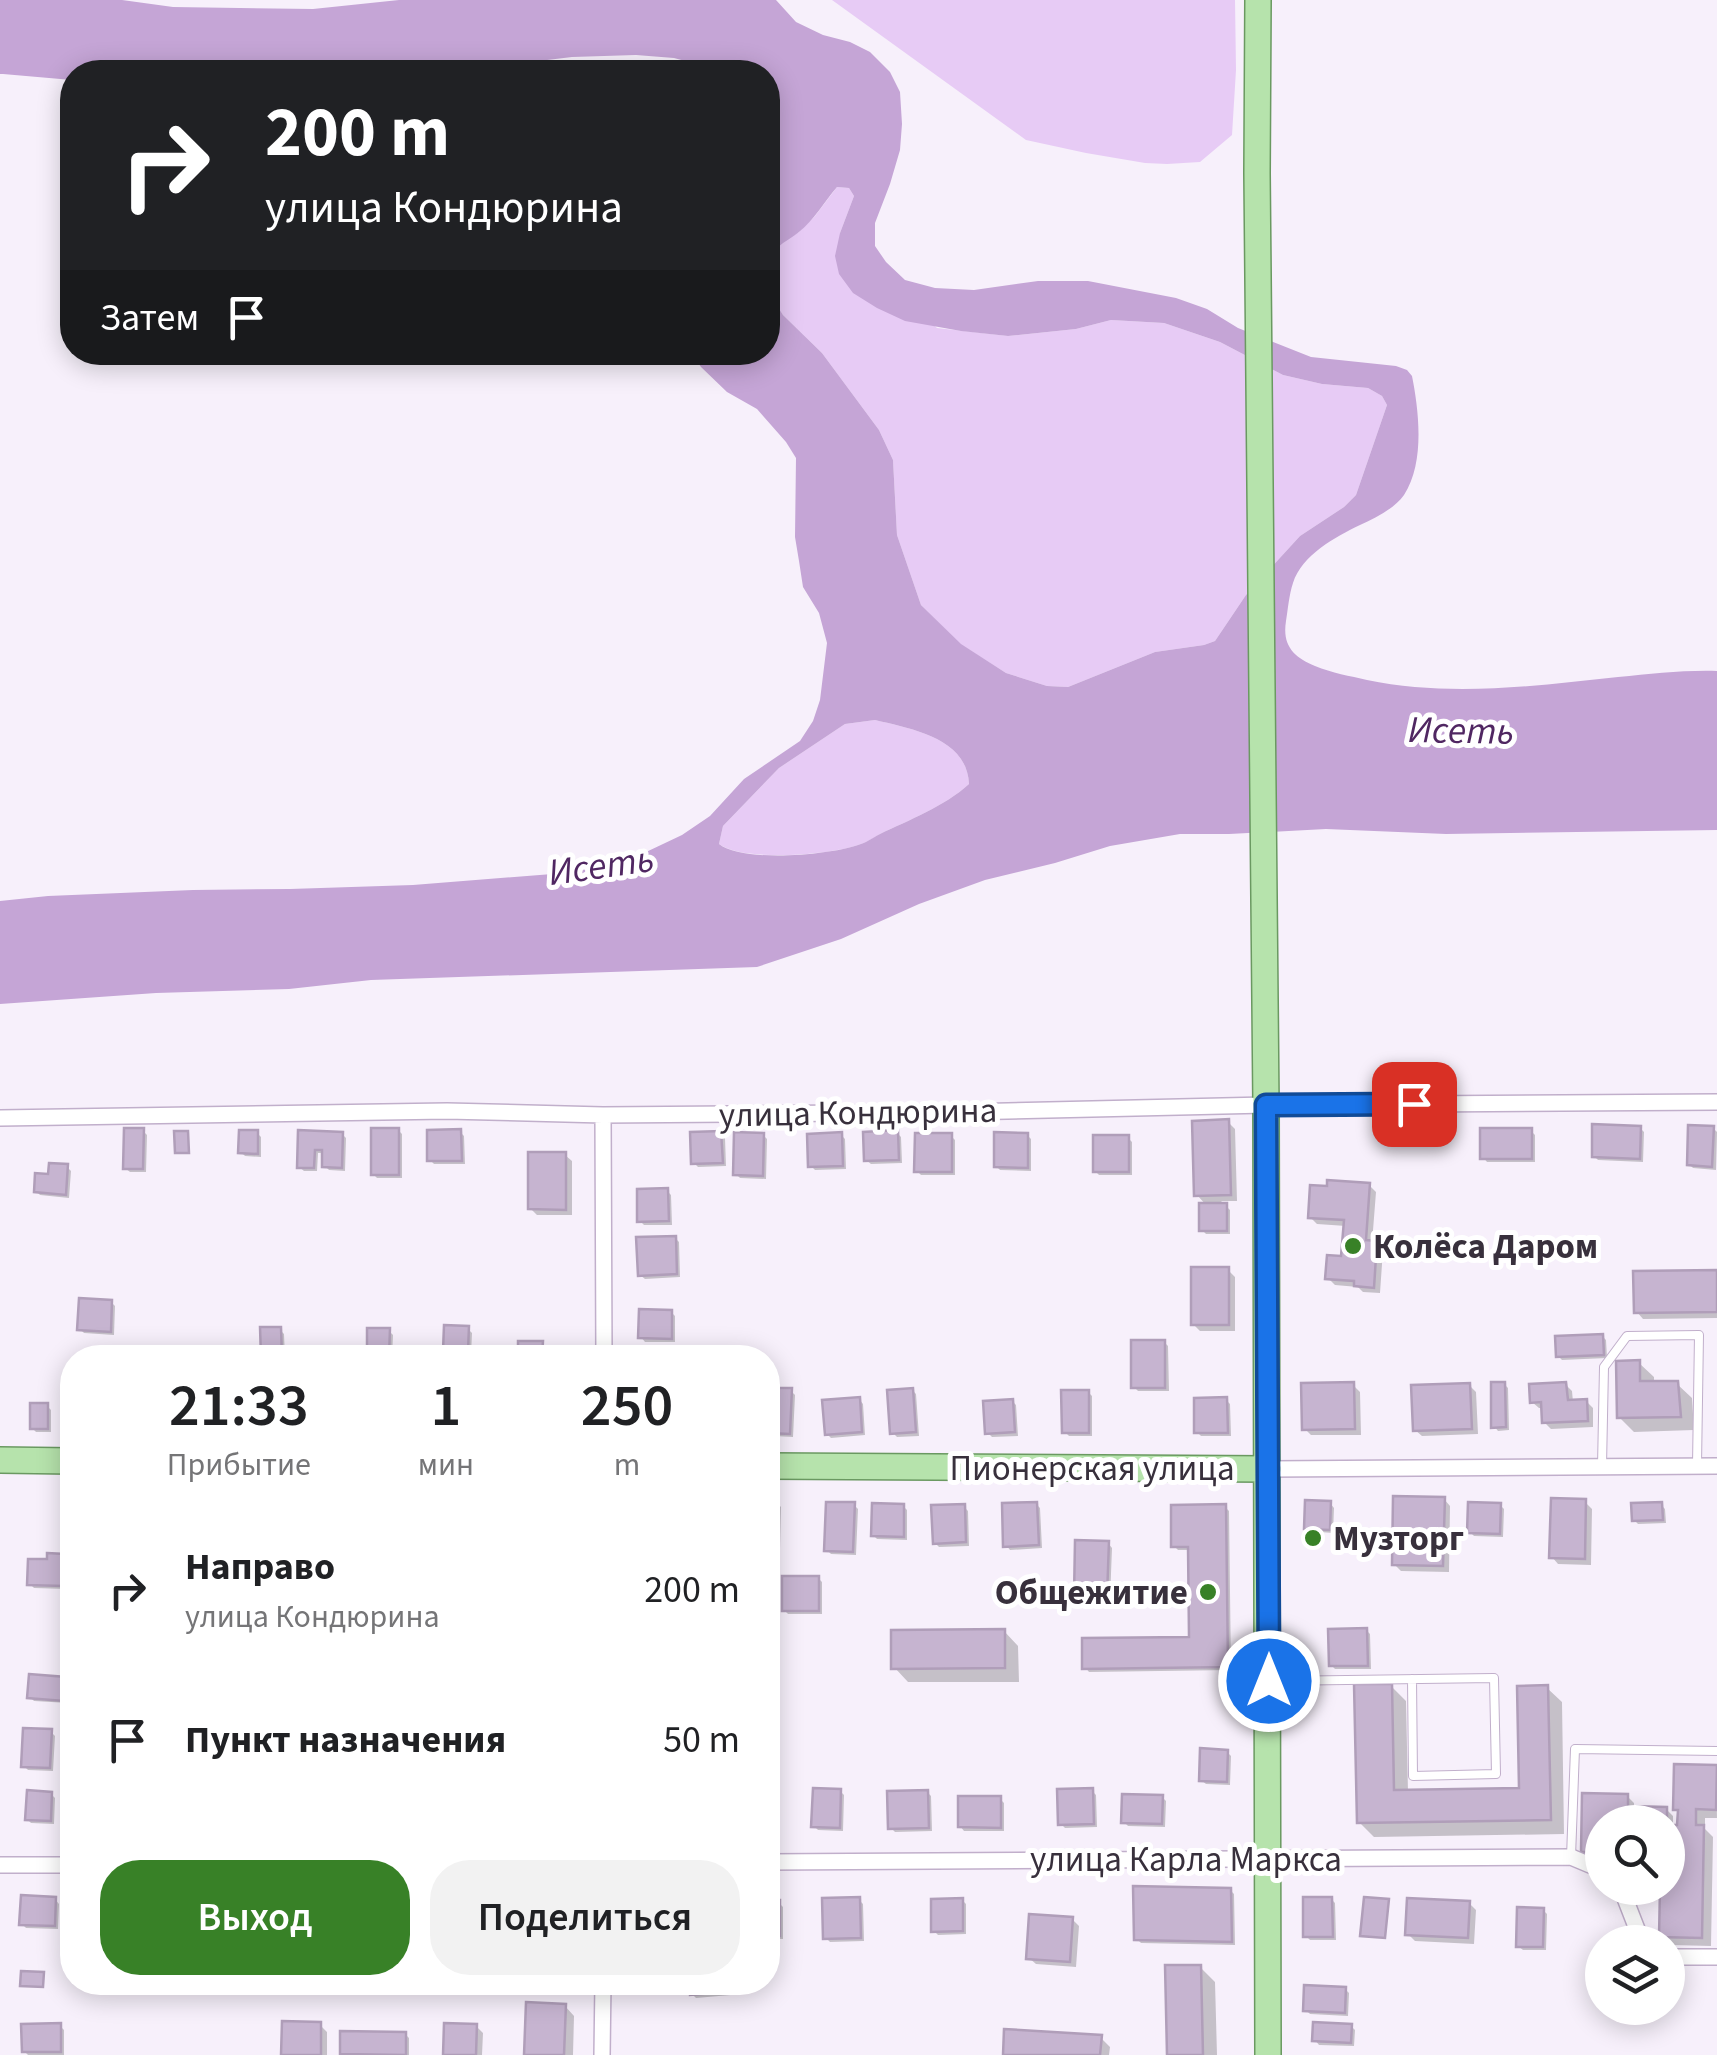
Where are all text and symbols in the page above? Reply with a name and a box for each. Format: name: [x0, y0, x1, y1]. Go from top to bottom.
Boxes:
text: 200 m: [265, 83, 450, 183]
icon: right: [100, 100, 230, 230]
text: улица Кондюрина: [265, 176, 623, 240]
icon: arrive: [219, 290, 274, 345]
text: Затем: [100, 291, 199, 345]
water label: Исеть: [1408, 703, 1514, 759]
water label: Исеть: [545, 832, 657, 900]
pin: [1372, 1062, 1457, 1147]
icon: arrive: [1387, 1077, 1442, 1132]
street label: улица Кондюрина: [718, 1086, 998, 1140]
place label: Колёса Даром: [1373, 1222, 1598, 1272]
marker: Колёса Даром: [1342, 1235, 1364, 1257]
text: 21:33: [169, 1364, 309, 1449]
text: 1: [431, 1364, 461, 1449]
text: 250: [581, 1364, 673, 1449]
text: Прибытие: [167, 1442, 311, 1488]
text: мин: [418, 1442, 474, 1488]
text: m: [614, 1442, 640, 1488]
street label: Пионерская улица: [949, 1444, 1235, 1494]
place label: Музторг: [1333, 1514, 1464, 1564]
marker: Музторг: [1302, 1527, 1324, 1549]
text: Направо: [185, 1540, 335, 1594]
icon: right: [100, 1563, 155, 1618]
text: 200 m: [644, 1563, 740, 1617]
place label: Общежитие: [995, 1568, 1188, 1618]
marker: Общежитие: [1197, 1581, 1219, 1603]
text: улица Кондюрина: [185, 1594, 440, 1640]
position arrow: [1217, 1629, 1321, 1733]
icon: arrive: [100, 1713, 155, 1768]
text: Пункт назначения: [185, 1713, 506, 1767]
text: 50 m: [663, 1713, 740, 1767]
map controls: [1585, 1805, 1685, 2025]
button: search: [1585, 1805, 1685, 1905]
street label: улица Карла Маркса: [1030, 1835, 1342, 1885]
button: Выход: [100, 1860, 410, 1975]
button: Поделиться: [430, 1860, 740, 1975]
button: layers: [1585, 1925, 1685, 2025]

